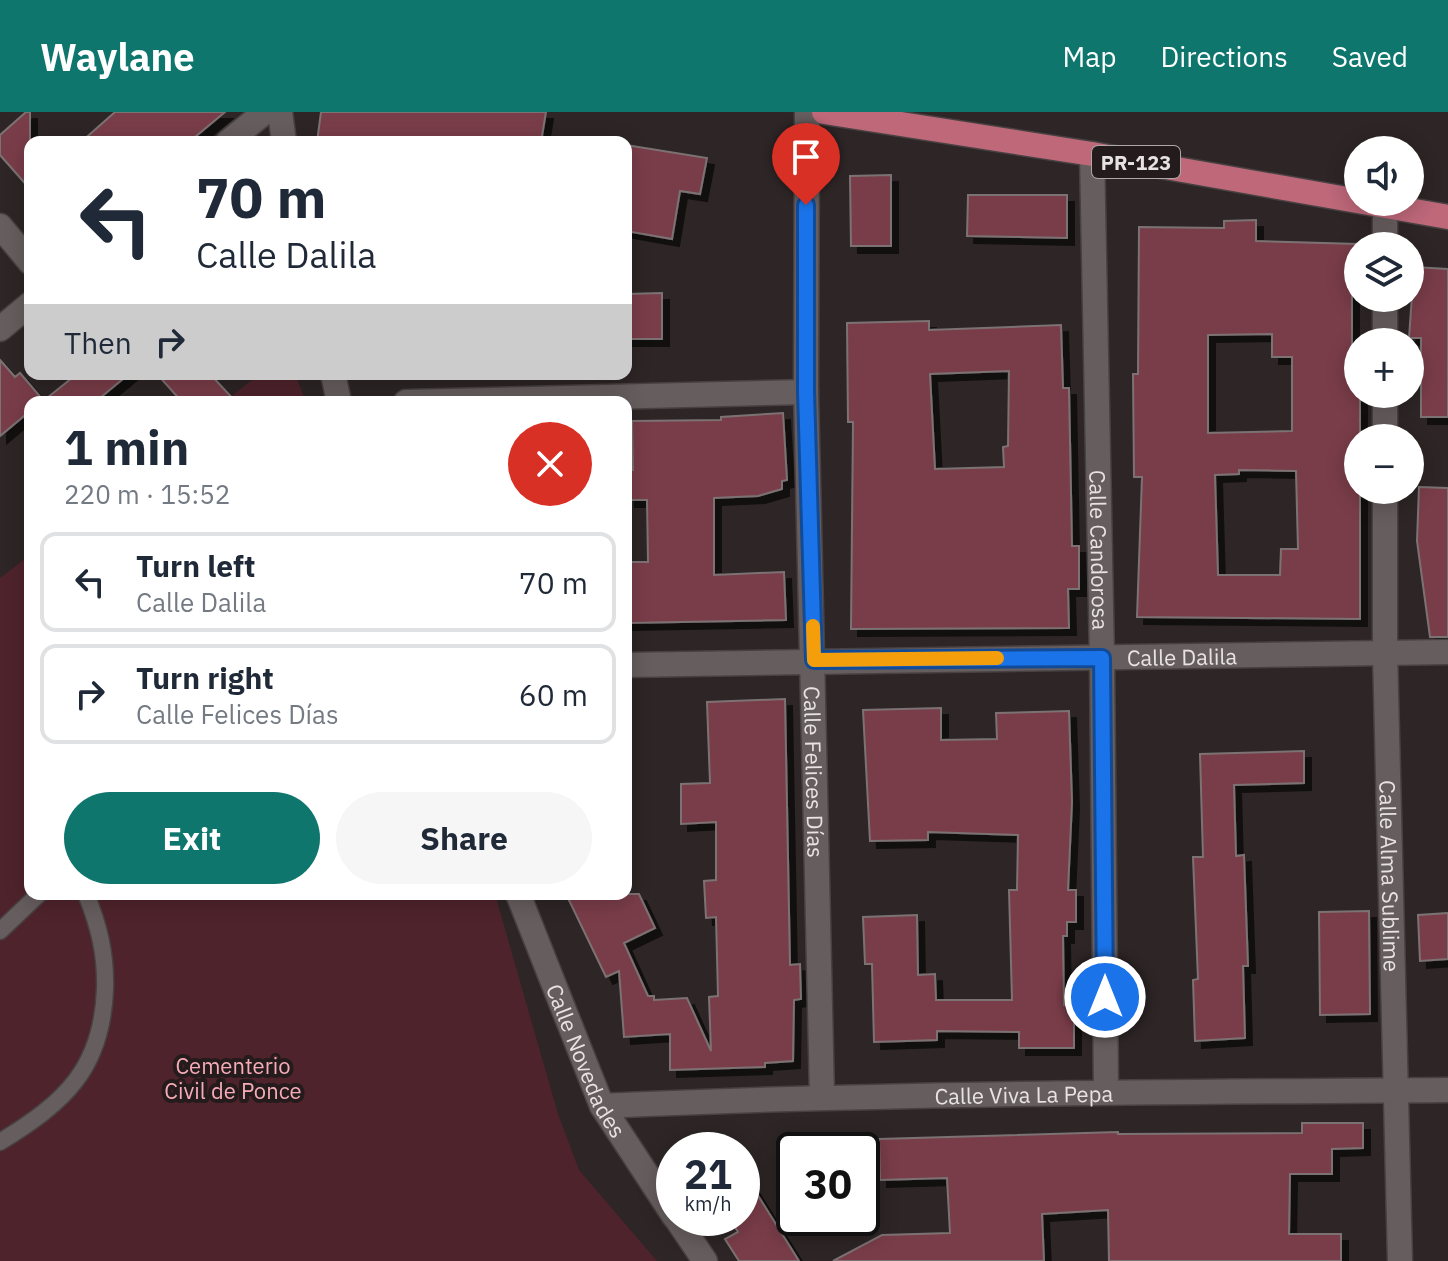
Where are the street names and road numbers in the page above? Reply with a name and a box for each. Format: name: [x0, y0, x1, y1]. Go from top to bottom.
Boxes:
road number: PR-123: [1092, 146, 1180, 178]
street label: Calle Candorosa: [1084, 469, 1116, 631]
street label: Calle Dalila: [1127, 641, 1238, 672]
street label: Calle Felices Días: [798, 686, 831, 858]
street label: Calle Alma Sublime: [1374, 780, 1407, 972]
street label: Calle Novedades: [540, 979, 633, 1143]
street label: Calle Viva La Pepa: [934, 1078, 1113, 1110]

